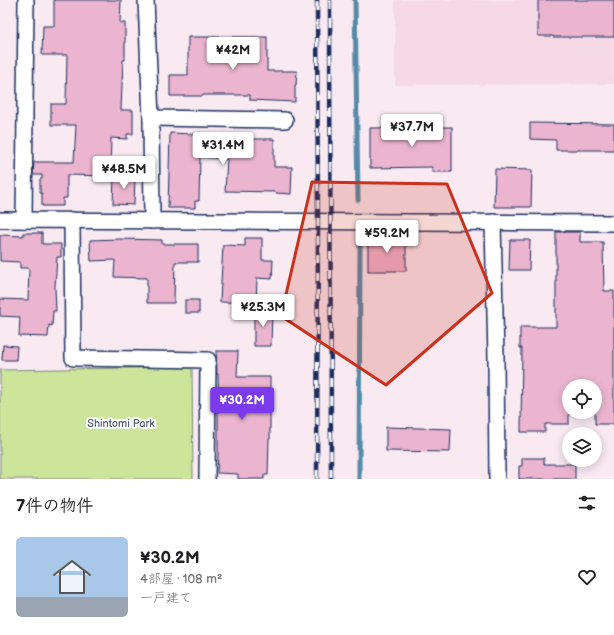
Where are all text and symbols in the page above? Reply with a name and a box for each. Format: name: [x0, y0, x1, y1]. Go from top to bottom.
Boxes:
pin: ¥42M: [209, 37, 257, 71]
text: ¥42M: [216, 42, 250, 58]
pin: ¥37.7M: [379, 114, 445, 148]
text: ¥37.7M: [390, 119, 434, 135]
pin: ¥31.4M: [190, 132, 256, 166]
text: ¥31.4M: [202, 137, 244, 153]
pin: ¥48.5M: [91, 156, 157, 190]
text: ¥48.5M: [101, 161, 147, 177]
pin: ¥59.2M: [354, 220, 420, 254]
text: ¥59.2M: [365, 225, 409, 241]
pin: ¥25.3M: [230, 294, 296, 328]
text: ¥25.3M: [241, 299, 285, 315]
map controls: [562, 379, 602, 467]
button: locate: [562, 379, 602, 419]
pin: ¥30.2M: [209, 387, 275, 421]
text: ¥30.2M: [219, 392, 265, 408]
park label: Shintomi Park: [87, 417, 155, 430]
button: layers: [562, 427, 602, 467]
icon: filters: [576, 492, 598, 514]
text: 7件の物件: [16, 496, 93, 516]
text: ¥30.2M: [140, 548, 200, 568]
icon: home: [48, 553, 96, 601]
icon: heart: [576, 566, 598, 588]
text: 4部屋 · 108 m²: [140, 571, 223, 587]
text: 一戸建て: [140, 590, 192, 606]

